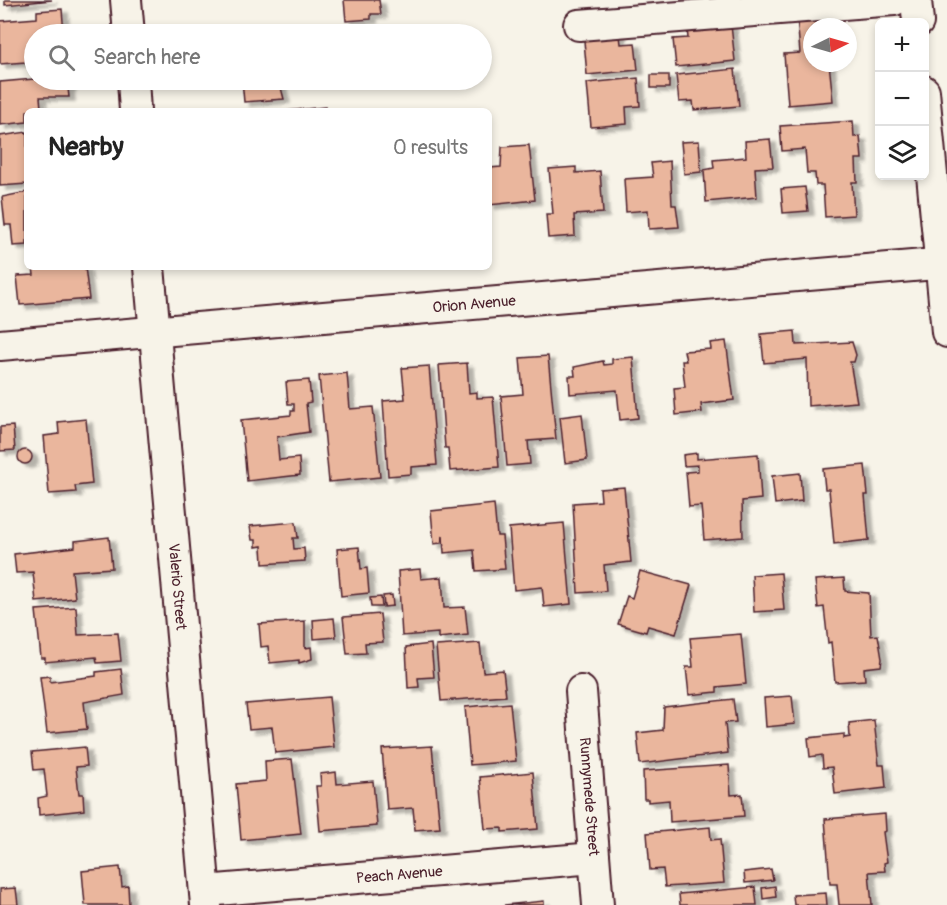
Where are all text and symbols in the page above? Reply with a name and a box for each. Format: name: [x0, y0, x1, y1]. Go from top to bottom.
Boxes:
north arrow: [803, 18, 857, 72]
map controls: [875, 18, 929, 180]
button: +: [875, 18, 929, 72]
search box: [24, 24, 492, 90]
icon: search: [45, 41, 78, 74]
text: Search here: [93, 43, 200, 71]
button: −: [875, 72, 929, 126]
button: layers: [875, 126, 929, 180]
text: Nearby: [48, 131, 124, 163]
text: 0 results: [393, 135, 468, 160]
street label: Orion Avenue: [432, 291, 517, 317]
street label: Valerio Street: [164, 543, 190, 632]
street label: Runnymede Street: [575, 737, 603, 858]
street label: Peach Avenue: [355, 862, 444, 888]

